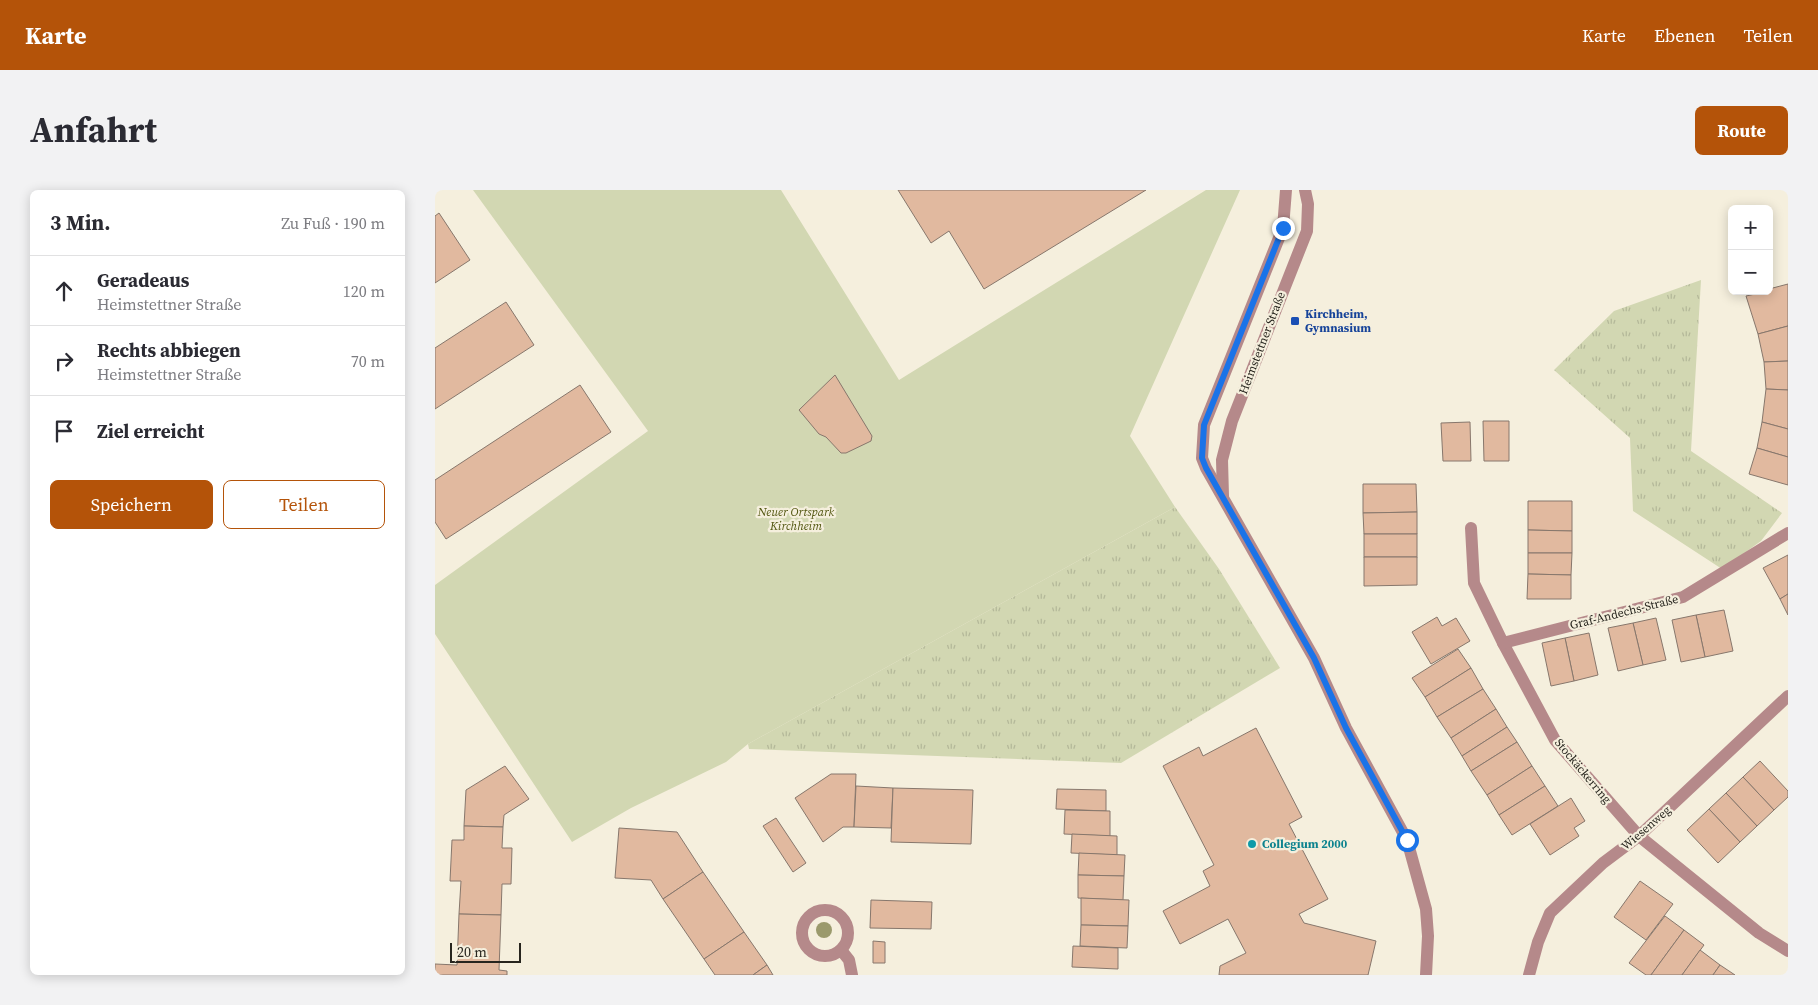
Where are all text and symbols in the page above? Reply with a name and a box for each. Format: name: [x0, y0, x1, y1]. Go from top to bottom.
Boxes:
text: Karte: [25, 19, 86, 52]
text: Karte: [1582, 23, 1626, 48]
text: Ebenen: [1654, 23, 1715, 48]
text: Teilen: [1743, 23, 1793, 48]
text: Anfahrt: [30, 106, 157, 154]
button: Route: [1695, 106, 1788, 155]
map controls: [1728, 205, 1773, 295]
button: +: [1728, 205, 1773, 250]
text: 3 Min.: [50, 208, 111, 237]
text: Zu Fuß · 190 m: [281, 212, 385, 234]
route end: [1272, 217, 1295, 240]
button: −: [1728, 250, 1773, 295]
text: Geradeaus: [97, 267, 189, 293]
icon: ahead: [50, 277, 78, 305]
text: 120 m: [343, 280, 385, 302]
street label: Heimstettner Straße: [1235, 290, 1289, 396]
text: Heimstettner Straße: [97, 293, 241, 315]
place label: Kirchheim, Gymnasium: [1305, 306, 1371, 336]
marker: Kirchheim, Gymnasium: [1289, 315, 1301, 327]
text: Rechts abbiegen: [97, 337, 241, 363]
icon: right: [50, 347, 78, 375]
text: 70 m: [351, 350, 385, 372]
text: Heimstettner Straße: [97, 363, 241, 385]
icon: arrive: [50, 417, 78, 445]
text: Ziel erreicht: [97, 418, 204, 444]
button: Speichern: [50, 480, 213, 529]
button: Teilen: [223, 480, 385, 529]
park label: Neuer Ortspark Kirchheim: [757, 504, 835, 534]
street label: Graf-Andechs-Straße: [1568, 591, 1680, 633]
street label: Stockäckerring: [1551, 735, 1615, 807]
street label: Wiesenweg: [1618, 802, 1674, 854]
route start: [1396, 829, 1419, 852]
place label: Collegium 2000: [1262, 836, 1348, 852]
marker: Collegium 2000: [1246, 838, 1258, 850]
scale bar: [450, 940, 521, 963]
text: 20 m: [457, 942, 487, 962]

